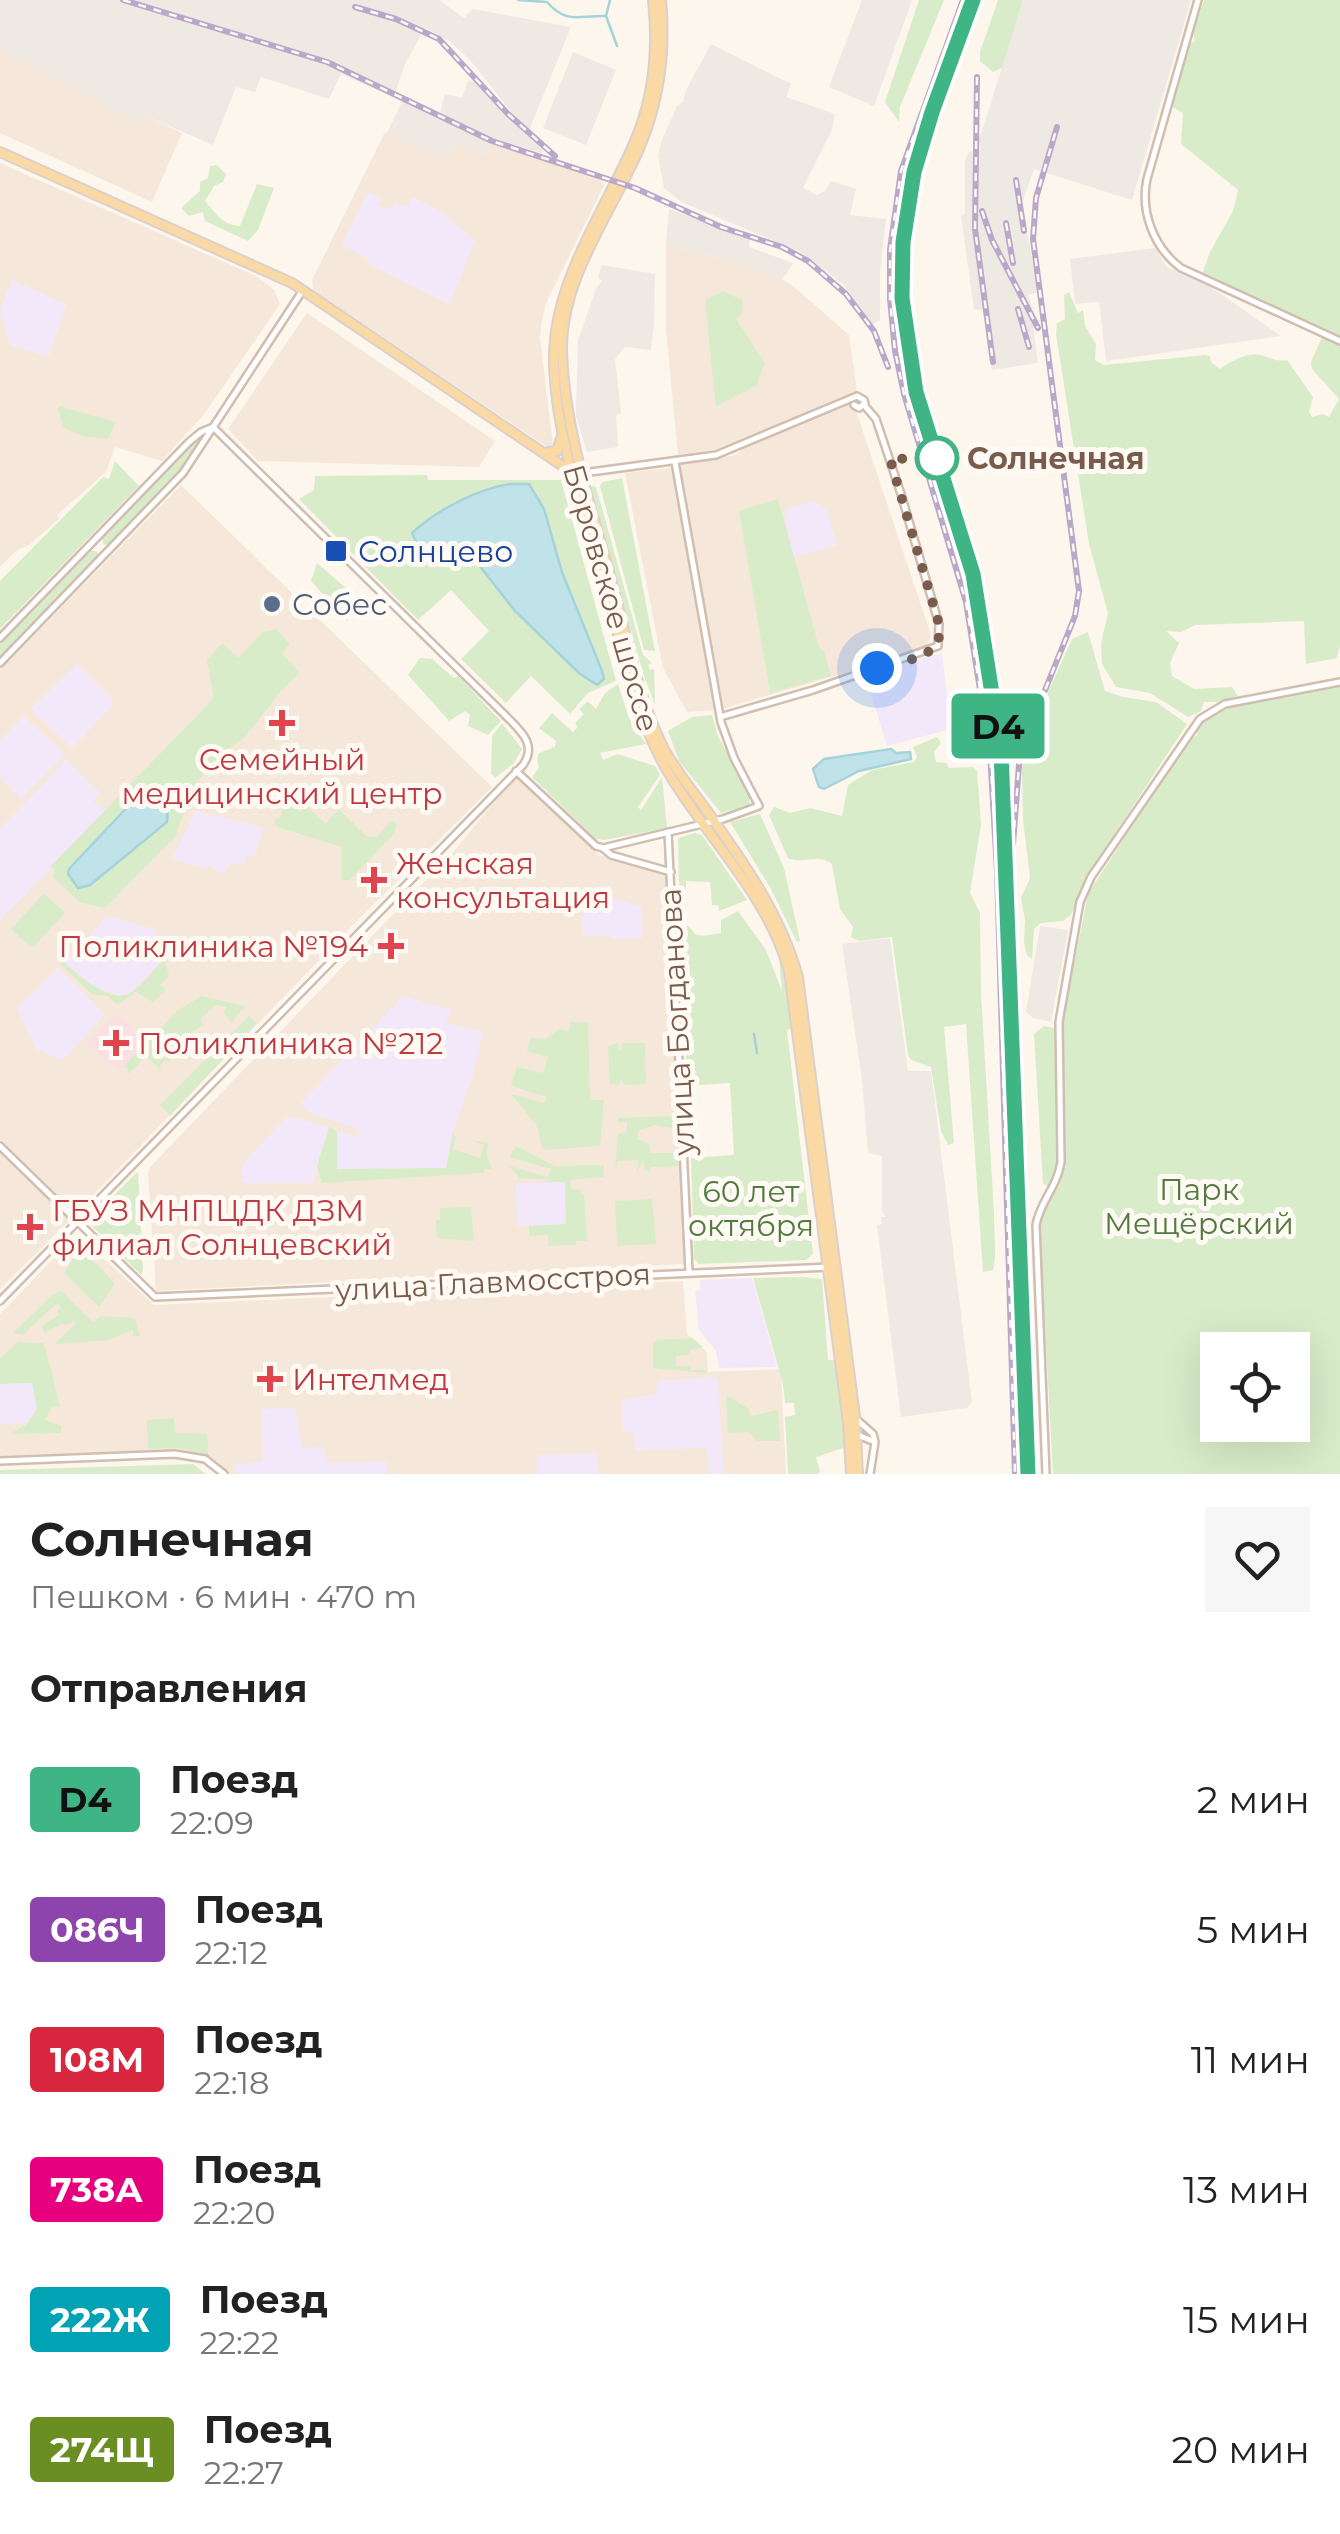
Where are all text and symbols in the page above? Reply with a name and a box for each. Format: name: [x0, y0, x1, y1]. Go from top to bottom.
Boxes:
marker: Солнечная: [916, 437, 958, 479]
place label: Солнечная: [967, 440, 1145, 477]
street label: Боровское шоссе: [555, 460, 667, 736]
place label: Солнцево: [358, 533, 513, 570]
marker: Солнцево: [323, 538, 349, 564]
place label: Собес: [292, 586, 387, 623]
marker: Собес: [261, 593, 283, 615]
your location: [852, 643, 902, 693]
line badge: D4: [953, 694, 1043, 758]
text: D4: [971, 705, 1025, 748]
marker: Семейный медицинский центр: [269, 710, 295, 736]
place label: Семейный медицинский центр: [121, 741, 443, 812]
place label: Женская консультация: [396, 845, 610, 916]
marker: Женская консультация: [361, 867, 387, 893]
street label: улица Богданова: [652, 887, 703, 1158]
place label: Поликлиника №194: [58, 928, 368, 965]
marker: Поликлиника №194: [378, 933, 404, 959]
place label: Поликлиника №212: [138, 1025, 443, 1062]
marker: Поликлиника №212: [103, 1030, 129, 1056]
park label: Парк Мещёрский: [1104, 1171, 1294, 1242]
park label: 60 лет октября: [688, 1173, 814, 1244]
place label: ГБУЗ МНПЦДК ДЗМ филиал Солнцевский: [52, 1192, 392, 1263]
marker: ГБУЗ МНПЦДК ДЗМ филиал Солнцевский: [17, 1214, 43, 1240]
street label: улица Главмосстроя: [333, 1255, 652, 1309]
map controls: [1200, 1332, 1310, 1442]
button: locate: [1200, 1332, 1310, 1442]
place label: Интелмед: [292, 1361, 449, 1398]
marker: Интелмед: [257, 1366, 283, 1392]
button: heart: [1205, 1507, 1310, 1612]
text: Солнечная: [30, 1510, 314, 1568]
text: Пешком · 6 мин · 470 m: [30, 1577, 417, 1616]
text: Отправления: [30, 1665, 308, 1712]
text: Поезд: [170, 1756, 298, 1803]
text: 2 мин: [1197, 1776, 1310, 1823]
text: D4: [58, 1778, 112, 1821]
text: 22:09: [170, 1803, 254, 1842]
text: Поезд: [195, 1886, 323, 1933]
text: 5 мин: [1197, 1906, 1310, 1953]
text: 086Ч: [50, 1908, 145, 1951]
text: 22:12: [195, 1933, 268, 1972]
text: Поезд: [194, 2016, 322, 2063]
text: 11 мин: [1191, 2036, 1310, 2083]
text: 108М: [50, 2038, 144, 2081]
text: 22:18: [194, 2063, 269, 2102]
text: Поезд: [193, 2146, 321, 2193]
text: 13 мин: [1183, 2166, 1310, 2213]
text: 738А: [50, 2168, 143, 2211]
text: 22:20: [193, 2193, 276, 2232]
text: Поезд: [200, 2276, 328, 2323]
text: 15 мин: [1183, 2296, 1310, 2343]
text: 222Ж: [50, 2298, 150, 2341]
text: 22:22: [200, 2323, 279, 2362]
text: Поезд: [204, 2406, 332, 2453]
text: 20 мин: [1172, 2426, 1310, 2473]
text: 274Щ: [50, 2428, 154, 2471]
text: 22:27: [204, 2453, 284, 2492]

